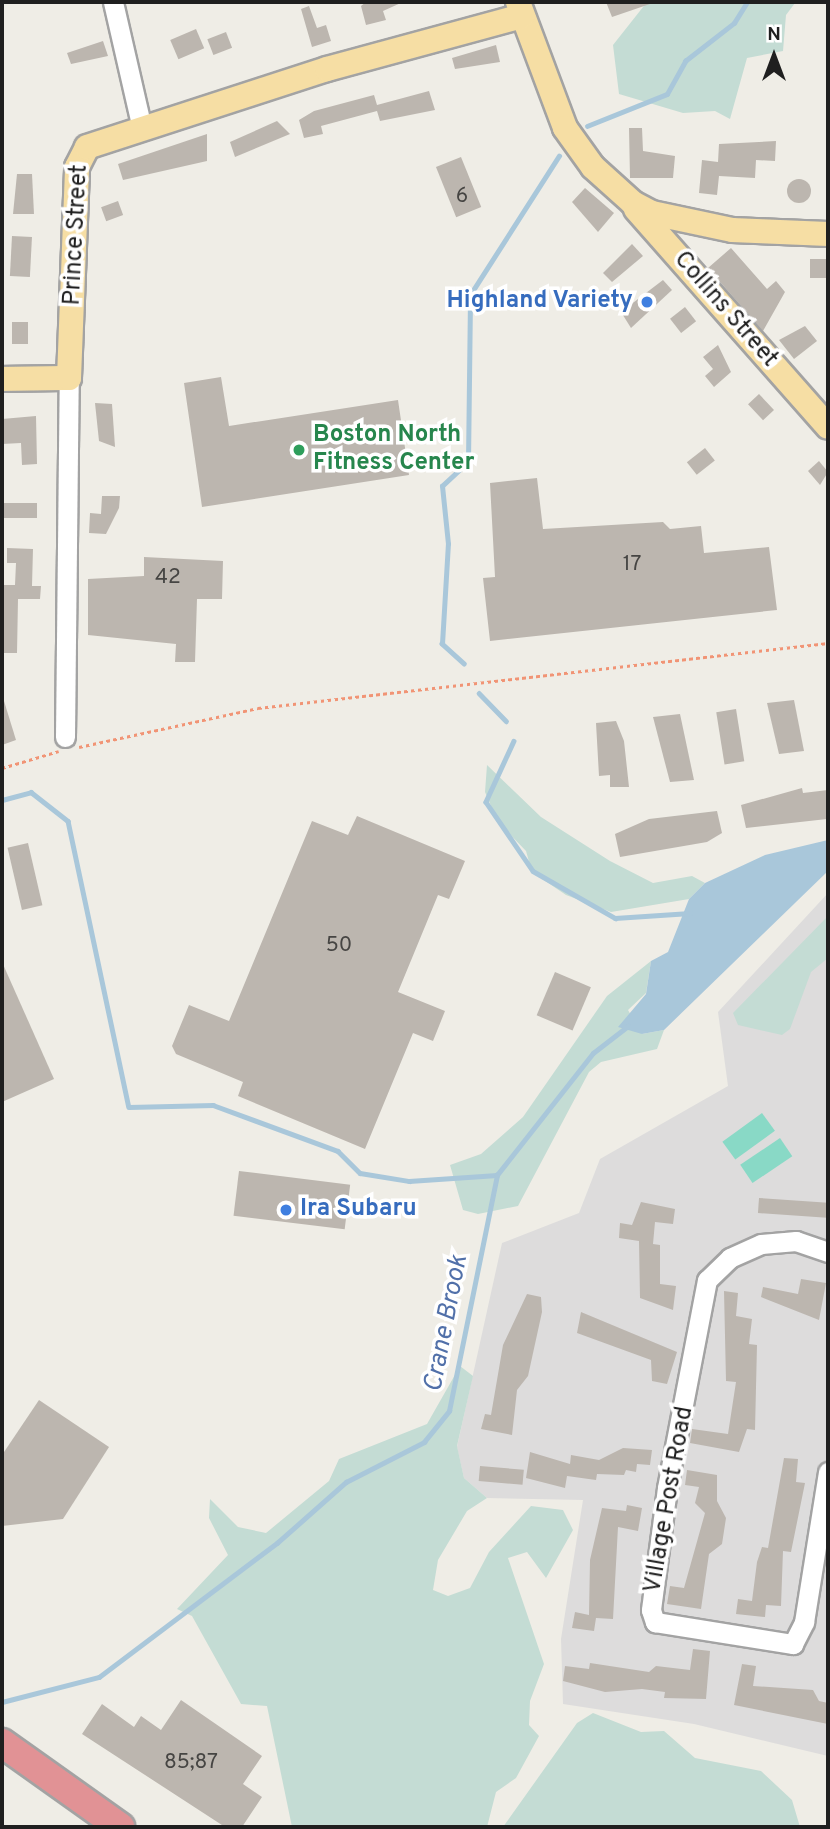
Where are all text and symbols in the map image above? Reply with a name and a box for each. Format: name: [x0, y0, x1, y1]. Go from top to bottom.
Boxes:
north arrow: [739, 21, 809, 91]
text: N: [767, 23, 781, 47]
street label: Prince Street: [59, 164, 95, 306]
house number: 6: [456, 184, 468, 210]
street label: Collins Street: [667, 246, 783, 374]
place label: Highland Variety: [446, 288, 633, 316]
marker: Highland Variety: [639, 294, 655, 310]
place label: Boston North Fitness Center: [313, 422, 474, 478]
marker: Boston North Fitness Center: [291, 442, 307, 458]
house number: 17: [623, 552, 641, 578]
house number: 42: [155, 565, 181, 591]
house number: 50: [326, 933, 352, 959]
place label: Ira Subaru: [300, 1196, 417, 1224]
marker: Ira Subaru: [278, 1202, 294, 1218]
water label: Crane Brook: [418, 1253, 476, 1395]
street label: Village Post Road: [639, 1404, 701, 1596]
house number: 85;87: [164, 1750, 218, 1776]

